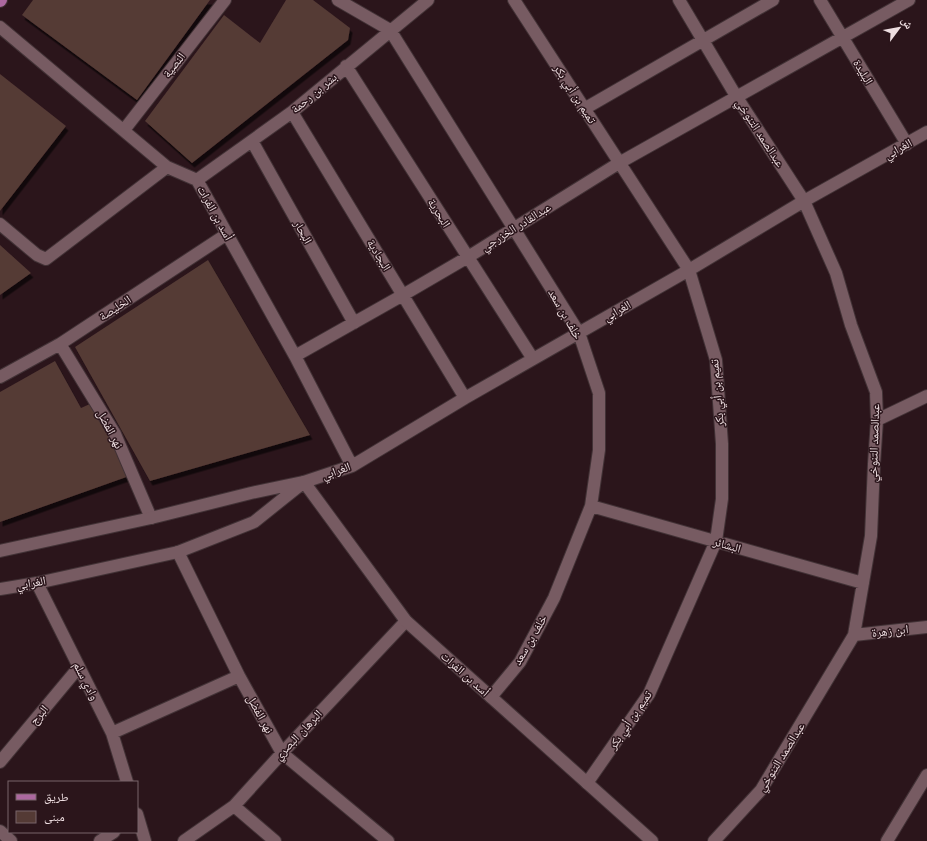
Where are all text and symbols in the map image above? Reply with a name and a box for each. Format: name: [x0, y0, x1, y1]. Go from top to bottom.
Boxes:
north arrow: [879, 8, 919, 48]
text: ش: [898, 14, 917, 32]
street label: النصية: [159, 49, 188, 80]
street label: البليدة: [850, 56, 877, 87]
street label: تميم بن أبي بكر: [548, 60, 600, 128]
street label: بشر بن رحمة: [288, 69, 340, 116]
street label: عبدالصمد التنوخي: [730, 96, 788, 171]
street label: الغرابي: [881, 135, 916, 165]
street label: أسد بن الفرات: [194, 183, 237, 243]
street label: البحرية: [424, 195, 454, 230]
street label: عبدالقادر الخزرجي: [478, 199, 555, 257]
street label: البحار: [290, 216, 316, 246]
street label: البجادية: [364, 236, 395, 274]
street label: خلف بن سعد: [545, 286, 586, 342]
street label: الخليصة: [96, 292, 134, 324]
street label: الغرابي: [600, 297, 635, 327]
street label: تميم بن أبي بكر: [706, 358, 730, 428]
street label: عبدالصمد التنوخي: [865, 403, 885, 483]
street label: نهر الفضل: [94, 407, 127, 451]
street label: الغرابي: [319, 458, 353, 486]
street label: البشائر: [711, 533, 743, 556]
street label: الغرابي: [15, 573, 47, 595]
street label: خلف بن سعد: [509, 612, 550, 668]
street label: ابن زهرة: [871, 621, 909, 640]
street label: أسد بن الفرات: [438, 648, 493, 700]
street label: وادي سلم: [68, 659, 102, 704]
street label: تميم بن أبي بكر: [604, 687, 657, 754]
street label: نهر الفضل: [244, 692, 277, 736]
street label: البرج: [26, 702, 52, 728]
street label: البرهان البصري: [270, 706, 327, 765]
street label: عبدالصمد التنوخي: [753, 719, 810, 796]
legend: [8, 781, 138, 833]
text: طريق: [44, 789, 69, 804]
text: مبنى: [44, 809, 65, 824]

